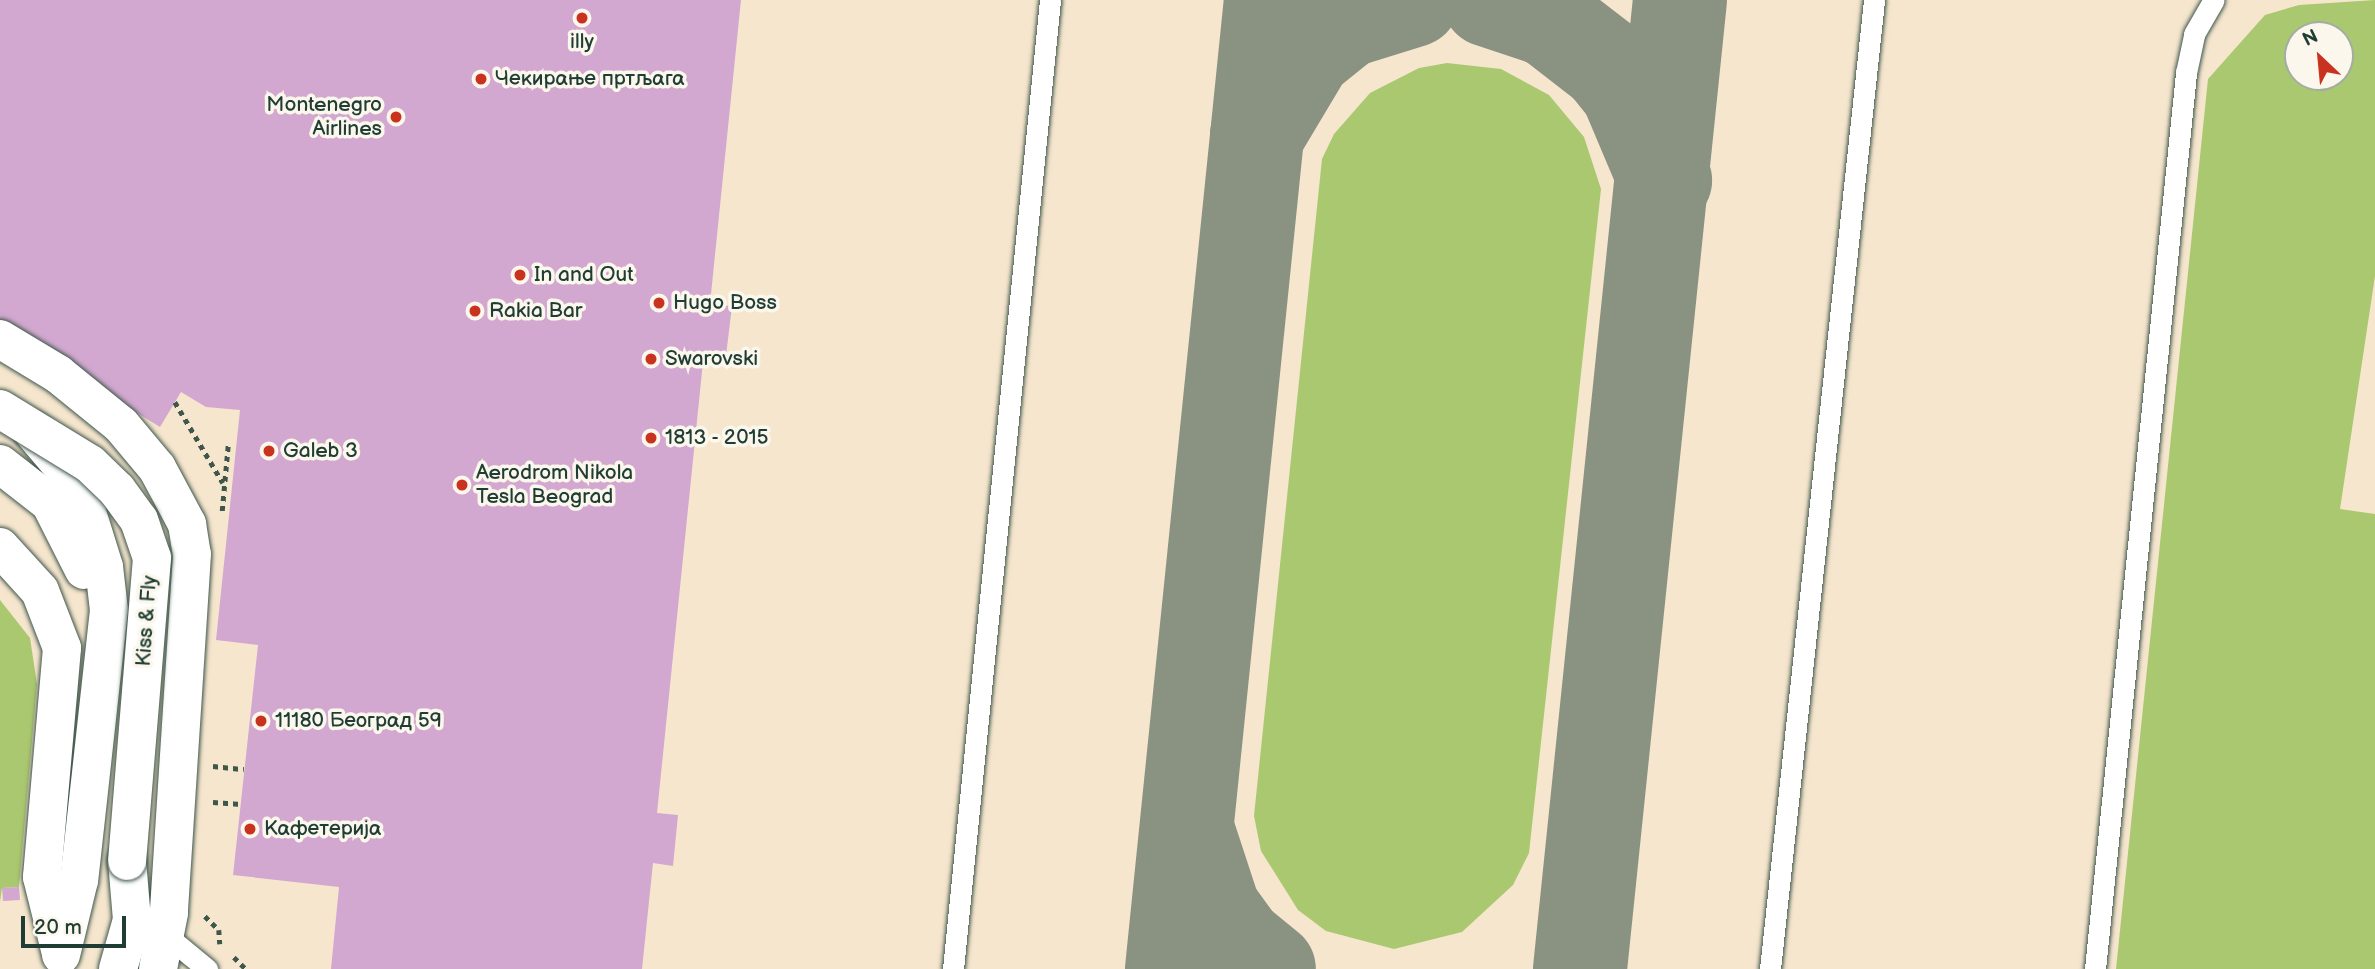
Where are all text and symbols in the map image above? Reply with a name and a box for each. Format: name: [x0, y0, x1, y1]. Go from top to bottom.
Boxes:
marker: illy: [574, 10, 590, 26]
north arrow: [2284, 21, 2354, 91]
text: N: [2299, 25, 2322, 52]
place label: illy: [570, 29, 594, 55]
place label: Чекирање пртљага: [495, 66, 685, 92]
marker: Чекирање пртљага: [473, 71, 489, 87]
place label: Montenegro Airlines: [266, 92, 382, 142]
marker: Montenegro Airlines: [388, 109, 404, 125]
place label: In and Out: [534, 262, 634, 288]
marker: In and Out: [512, 267, 528, 283]
place label: Hugo Boss: [673, 290, 777, 316]
marker: Hugo Boss: [651, 295, 667, 311]
place label: Rakia Bar: [489, 298, 582, 324]
marker: Rakia Bar: [467, 303, 483, 319]
place label: Swarovski: [665, 346, 758, 372]
marker: Swarovski: [643, 351, 659, 367]
place label: 1813 - 2015: [665, 425, 770, 451]
marker: 1813 - 2015: [643, 430, 659, 446]
place label: Galeb 3: [283, 438, 358, 464]
marker: Galeb 3: [261, 443, 277, 459]
place label: Aerodrom Nikola Tesla Beograd: [476, 460, 633, 510]
marker: Aerodrom Nikola Tesla Beograd: [454, 477, 470, 493]
street label: Kiss & Fly: [131, 575, 163, 667]
place label: 11180 Београд 59: [275, 708, 442, 734]
marker: 11180 Београд 59: [253, 713, 269, 729]
place label: Кафетерија: [264, 816, 381, 842]
marker: Кафетерија: [242, 821, 258, 837]
scale bar: [24, 902, 130, 946]
text: 20 m: [34, 915, 82, 940]

